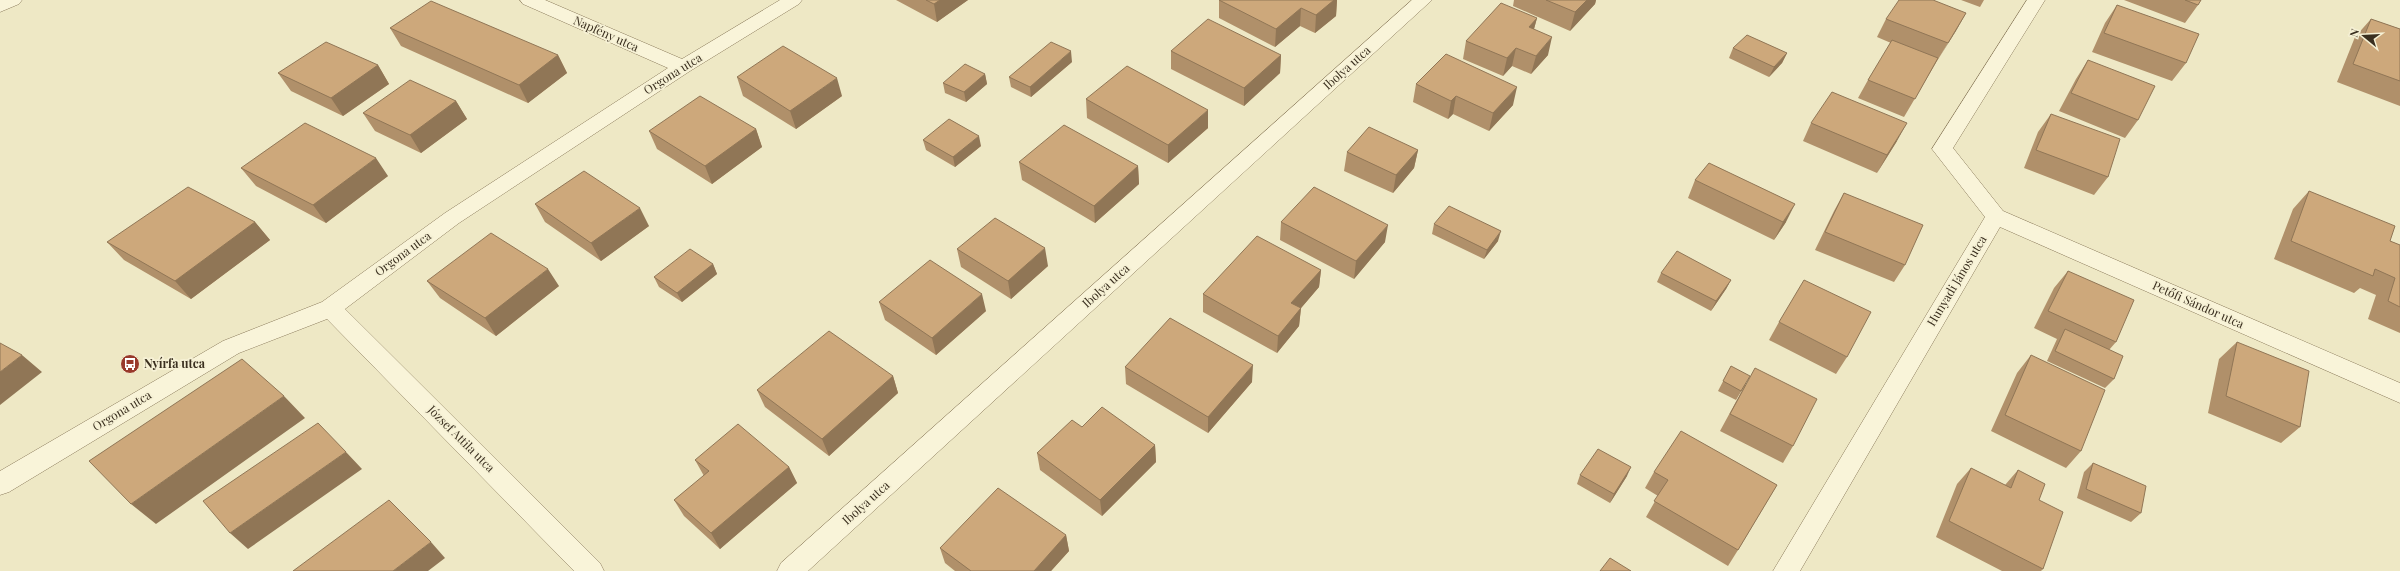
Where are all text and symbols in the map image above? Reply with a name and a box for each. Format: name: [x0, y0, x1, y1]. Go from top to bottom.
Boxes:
street label: Napfény utca: [571, 12, 642, 55]
north arrow: [2344, 16, 2384, 56]
text: N: [2346, 27, 2362, 39]
street label: Ibolya utca: [1319, 42, 1373, 93]
street label: Orgona utca: [640, 49, 705, 97]
street label: Orgona utca: [371, 227, 434, 279]
street label: Hunyadi János utca: [1923, 232, 1990, 329]
street label: Ibolya utca: [1078, 260, 1132, 311]
street label: Petőfi Sándor utca: [2150, 277, 2247, 331]
bus stop icon: Nyírfa utca: [119, 353, 141, 375]
place label: Nyírfa utca: [144, 355, 206, 371]
street label: Orgona utca: [89, 386, 154, 434]
street label: József Attila utca: [424, 401, 499, 475]
street label: Ibolya utca: [838, 477, 892, 528]

